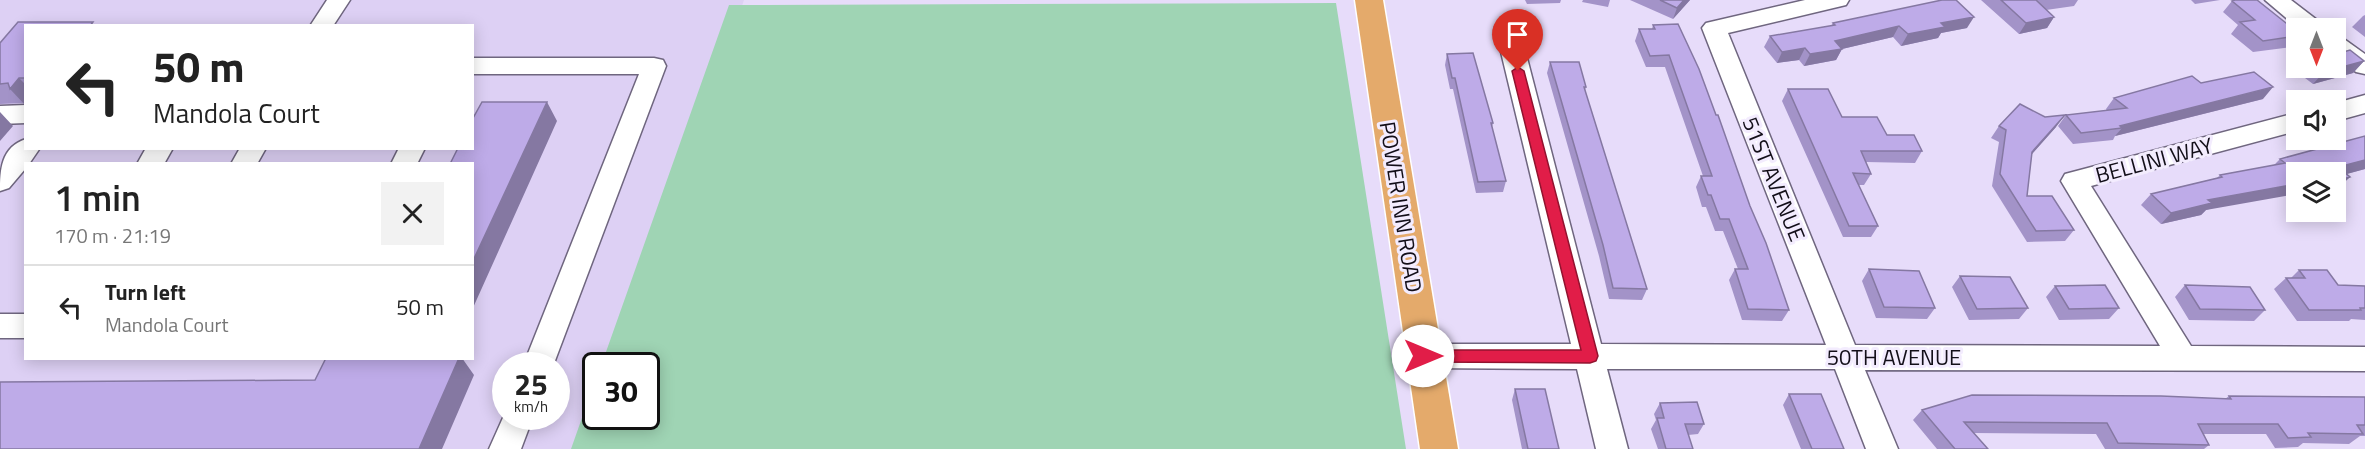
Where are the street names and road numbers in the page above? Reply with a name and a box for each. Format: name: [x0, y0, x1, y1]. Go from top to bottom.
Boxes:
street label: 51ST AVENUE: [1734, 112, 1814, 246]
street label: POWER INN ROAD: [1371, 119, 1431, 295]
street label: BELLINI WAY: [2092, 128, 2217, 192]
street label: 50TH AVENUE: [1827, 340, 1961, 374]

